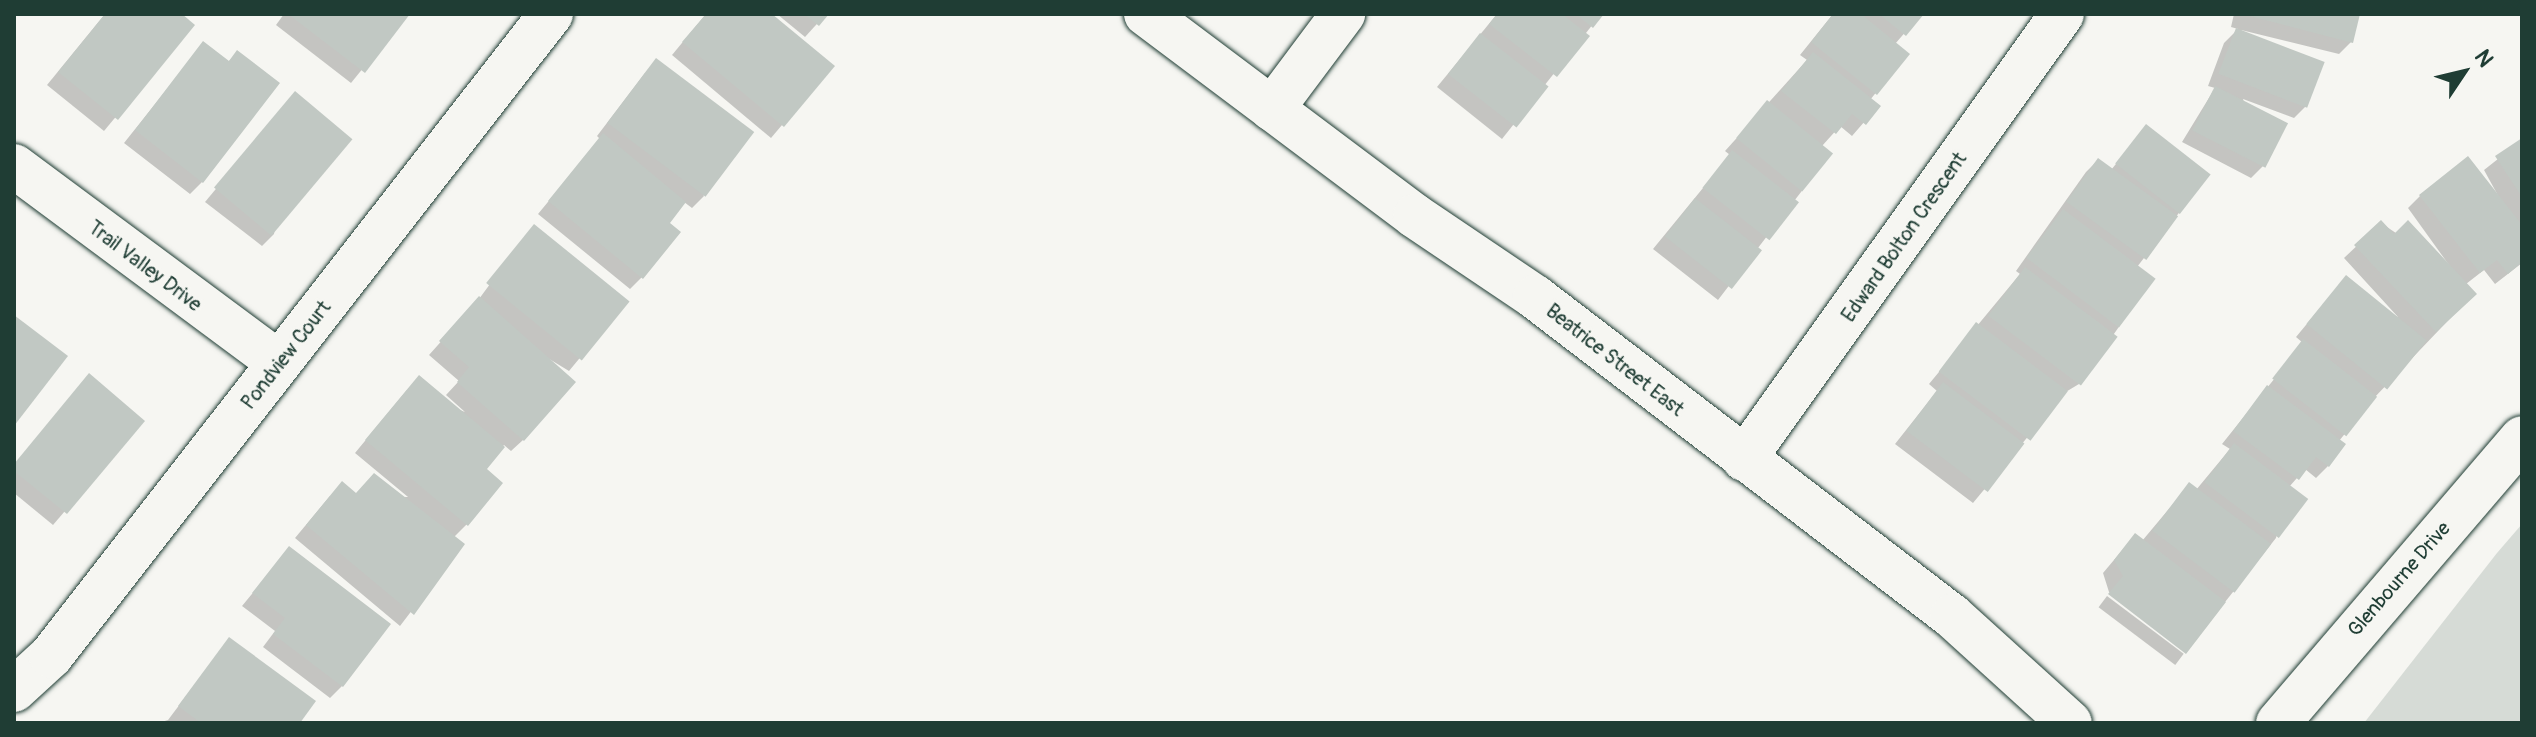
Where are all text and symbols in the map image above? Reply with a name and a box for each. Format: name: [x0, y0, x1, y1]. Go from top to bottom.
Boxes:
north arrow: [2424, 32, 2504, 112]
text: N: [2468, 44, 2499, 72]
street label: Edward Bolton Crescent: [1836, 148, 1972, 326]
street label: Trail Valley Drive: [84, 216, 206, 316]
street label: Pondview Court: [236, 296, 336, 414]
street label: Beatrice Street East: [1541, 299, 1689, 421]
street label: Glenbourne Drive: [2343, 517, 2455, 641]

